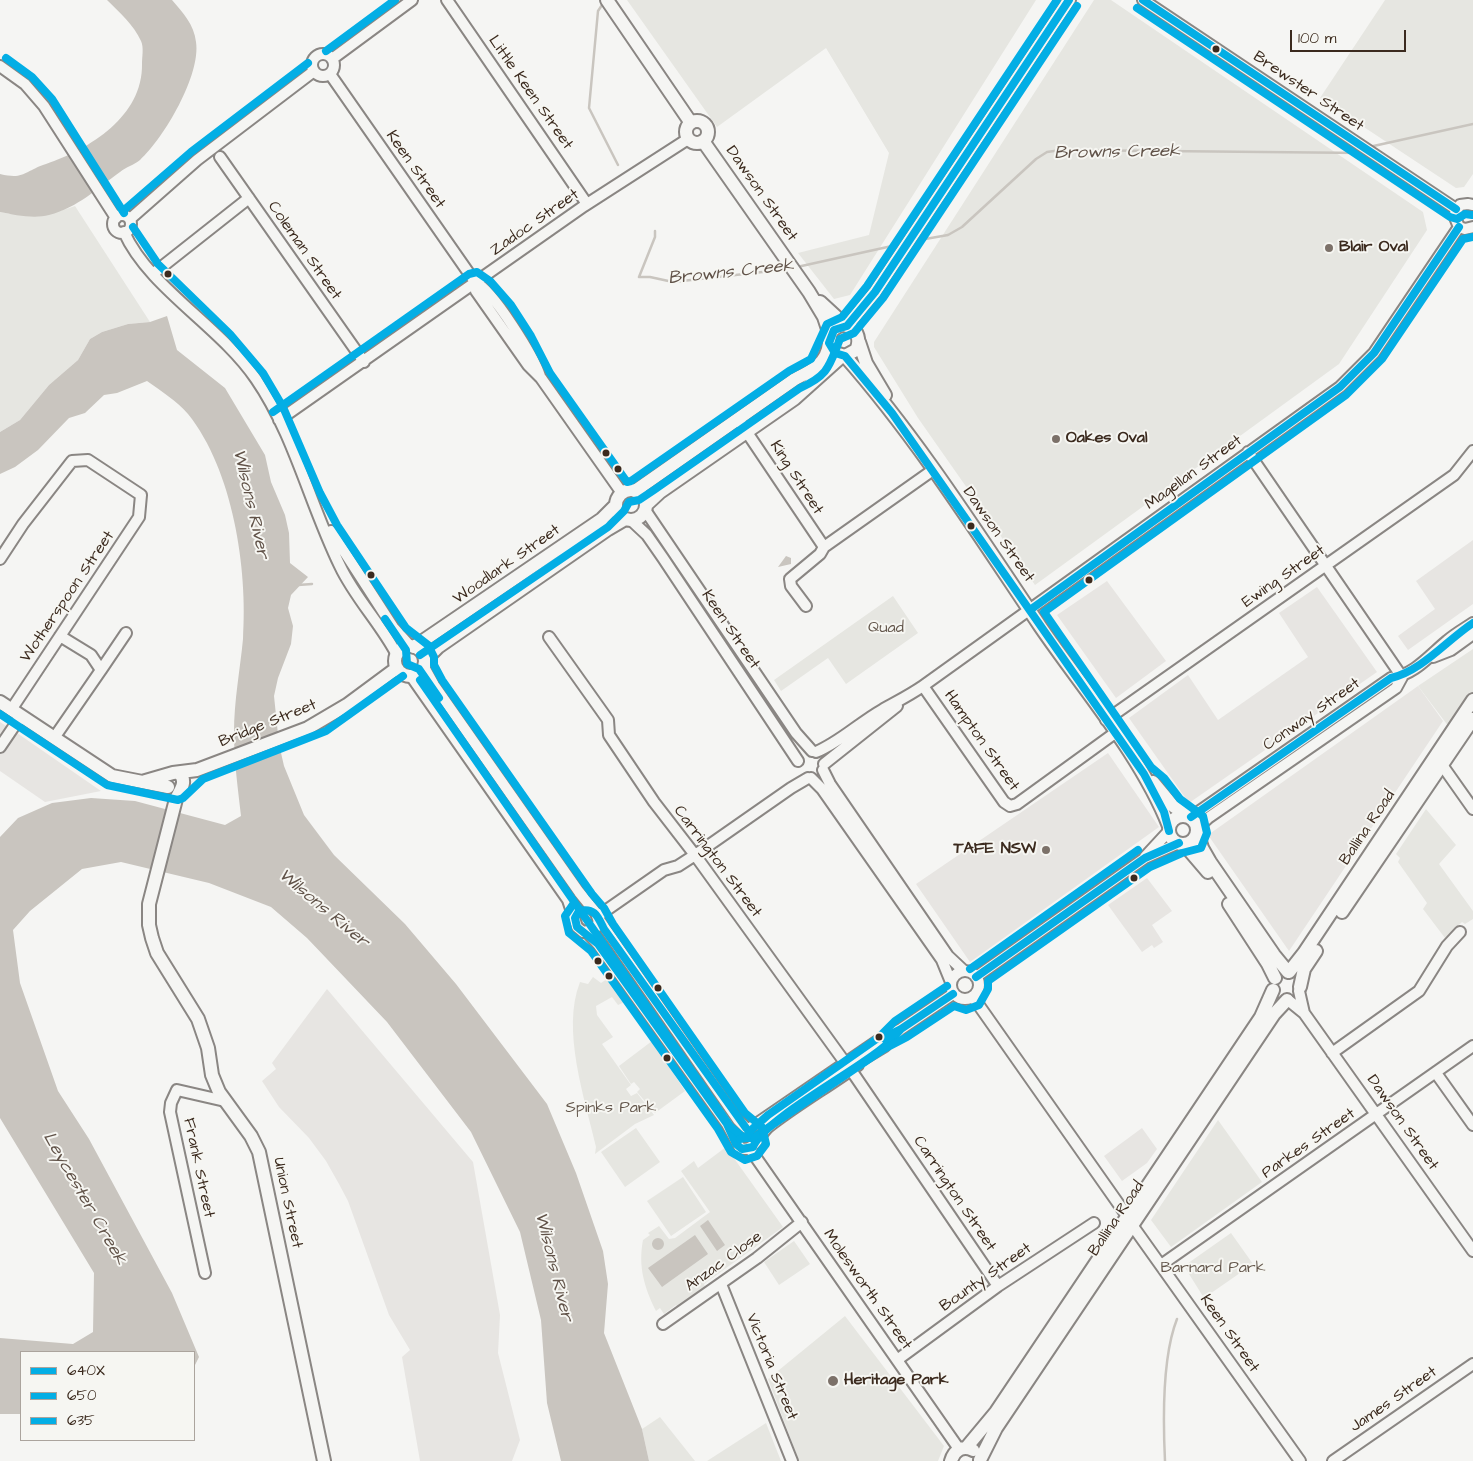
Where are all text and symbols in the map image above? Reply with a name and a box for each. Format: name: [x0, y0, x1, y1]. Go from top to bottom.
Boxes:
scale bar: [1293, 20, 1409, 52]
text: 100 m: [1298, 28, 1337, 49]
street label: Little Keen Street: [483, 32, 577, 154]
unlabelled marker: [1211, 44, 1221, 54]
street label: Brewster Street: [1249, 48, 1367, 136]
street label: Keen Street: [381, 127, 449, 213]
water label: Browns Creek: [1054, 141, 1180, 165]
street label: Dawson Street: [721, 143, 801, 245]
street label: Zadoc Street: [487, 185, 583, 261]
street label: Coleman Street: [263, 198, 345, 304]
place label: Blair Oval: [1339, 238, 1408, 258]
marker: Blair Oval: [1323, 242, 1335, 254]
water label: Browns Creek: [667, 256, 795, 290]
unlabelled marker: [163, 269, 173, 279]
place label: Oakes Oval: [1066, 429, 1147, 449]
street label: Magellan Street: [1142, 431, 1246, 515]
marker: Oakes Oval: [1050, 433, 1062, 445]
street label: King Street: [765, 437, 827, 519]
water label: Wilsons River: [227, 447, 273, 561]
unlabelled marker: [601, 448, 611, 458]
unlabelled marker: [613, 464, 623, 474]
street label: Dawson Street: [958, 484, 1038, 586]
street label: Woodlark Street: [450, 521, 564, 609]
unlabelled marker: [966, 521, 976, 531]
street label: Wotherspoon Street: [17, 528, 119, 666]
street label: Ewing Street: [1239, 541, 1329, 613]
unlabelled marker: [366, 570, 376, 580]
unlabelled marker: [1084, 575, 1094, 585]
street label: Keen Street: [697, 587, 763, 673]
park label: Quad: [868, 619, 904, 639]
street label: Conway Street: [1260, 674, 1364, 756]
street label: Hampton Street: [939, 687, 1023, 795]
street label: Bridge Street: [216, 696, 320, 752]
street label: Ballina Road: [1336, 787, 1400, 869]
street label: Carrington Street: [669, 802, 765, 922]
place label: TAFE NSW: [953, 840, 1036, 860]
marker: TAFE NSW: [1040, 844, 1052, 856]
water label: Wilsons River: [273, 865, 373, 953]
unlabelled marker: [1129, 873, 1139, 883]
unlabelled marker: [593, 956, 603, 966]
unlabelled marker: [604, 971, 614, 981]
unlabelled marker: [653, 983, 663, 993]
unlabelled marker: [874, 1032, 884, 1042]
unlabelled marker: [662, 1053, 672, 1063]
street label: Dawson Street: [1362, 1072, 1442, 1174]
park label: Spinks Park: [566, 1099, 656, 1119]
street label: Parkes Street: [1259, 1105, 1359, 1183]
street label: Frank Street: [178, 1116, 218, 1220]
water label: Leycester Creek: [37, 1129, 131, 1269]
street label: Carrington Street: [908, 1133, 1000, 1255]
street label: Union Street: [268, 1156, 306, 1250]
street label: Ballina Road: [1085, 1178, 1149, 1260]
water label: Wilsons River: [529, 1210, 577, 1324]
street label: Molesworth Street: [818, 1226, 916, 1354]
street label: Anzac Close: [682, 1228, 766, 1296]
street label: Bounty Street: [936, 1239, 1036, 1317]
park label: Barnard Park: [1161, 1259, 1265, 1279]
street label: Keen Street: [1195, 1291, 1263, 1377]
street label: Victoria Street: [741, 1311, 801, 1423]
legend: [20, 1351, 195, 1441]
text: 640X: [67, 1360, 105, 1381]
street label: James Street: [1347, 1363, 1441, 1437]
place label: Heritage Park: [844, 1371, 949, 1391]
marker: Heritage Park: [826, 1374, 840, 1388]
text: 650: [67, 1385, 97, 1406]
text: 635: [67, 1410, 95, 1431]

